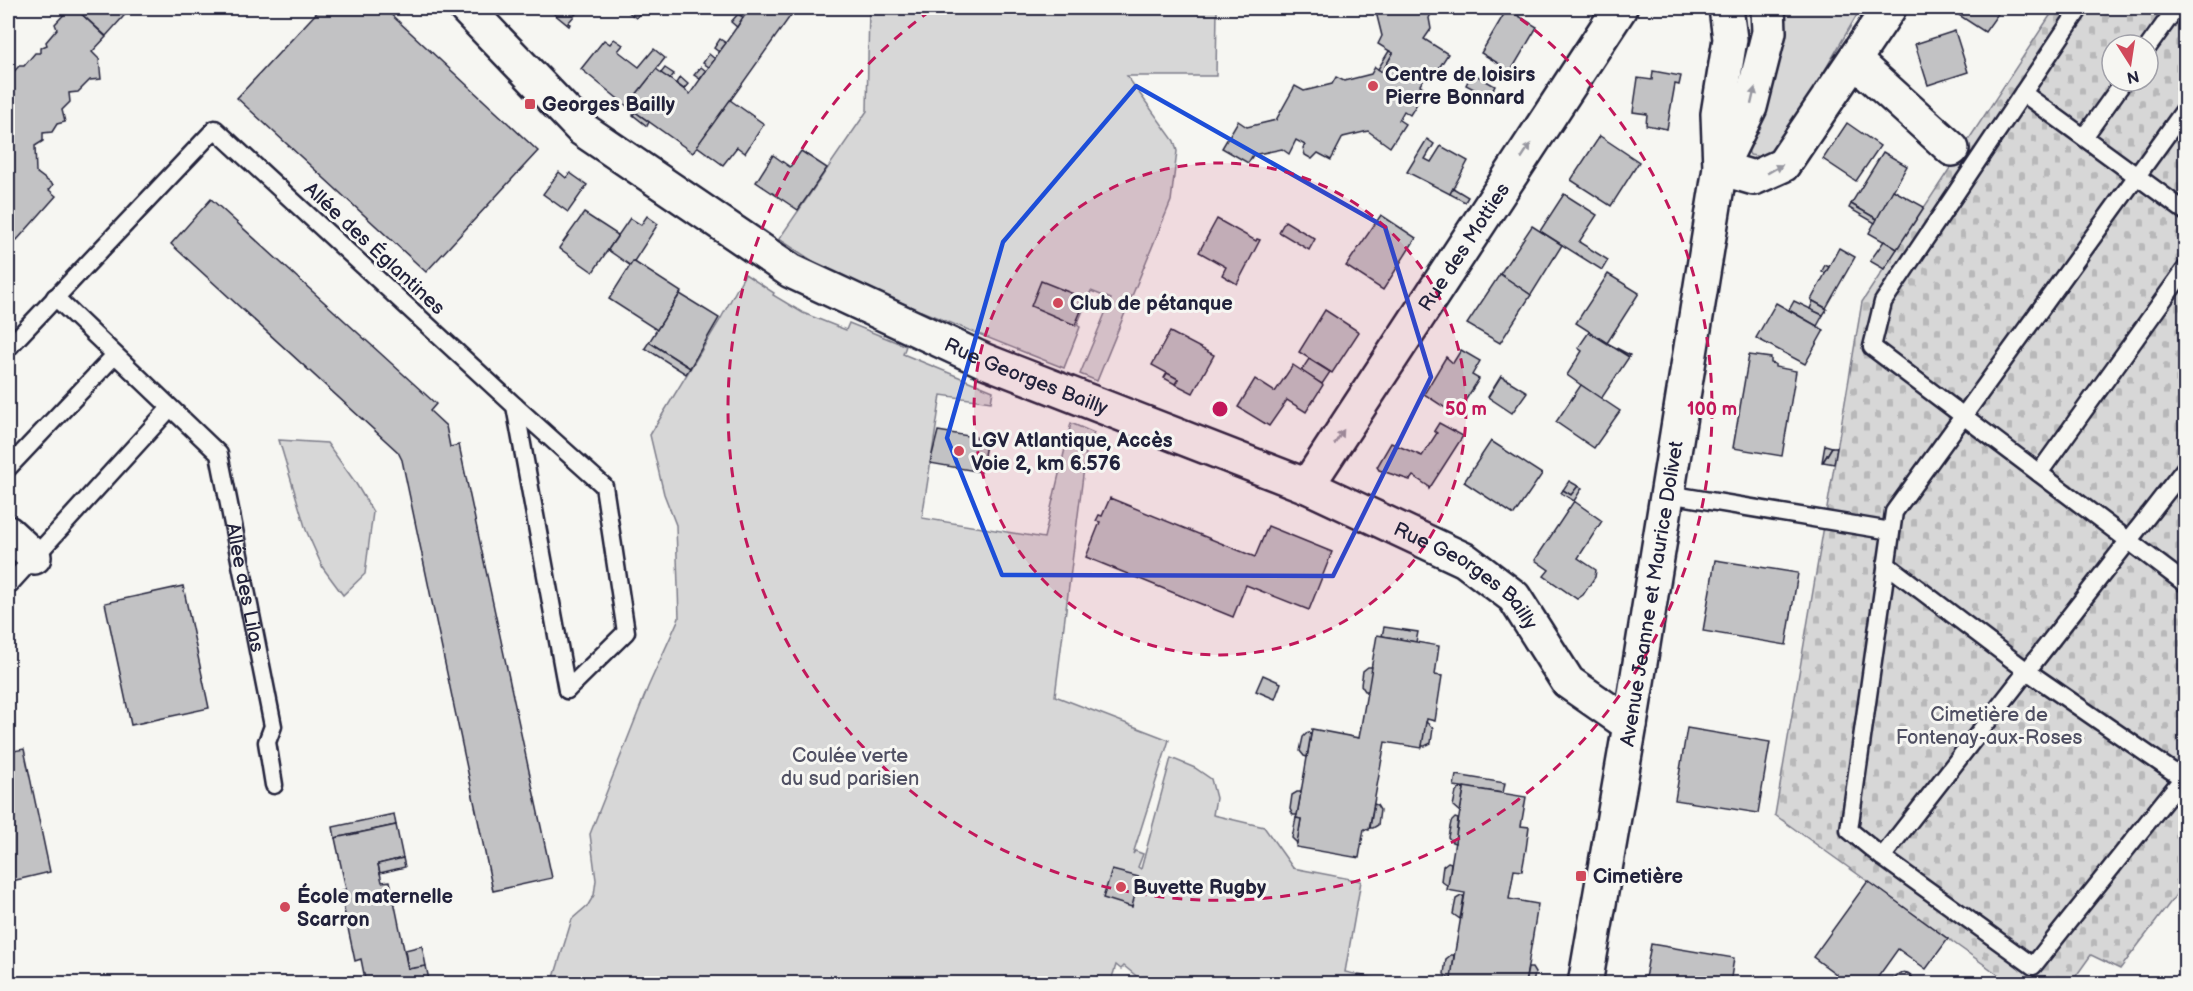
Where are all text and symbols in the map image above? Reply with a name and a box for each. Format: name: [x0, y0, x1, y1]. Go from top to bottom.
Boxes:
north arrow: [2100, 33, 2160, 93]
place label: Centre de loisirs Pierre Bonnard: [1385, 63, 1536, 110]
text: N: [2125, 66, 2141, 87]
marker: Centre de loisirs Pierre Bonnard: [1366, 79, 1380, 93]
one-way arrow: [1748, 87, 1758, 105]
place label: Georges Bailly: [542, 93, 676, 117]
marker: Georges Bailly: [523, 97, 537, 111]
one-way arrow: [1521, 143, 1532, 159]
one-way arrow: [1767, 164, 1784, 174]
street label: Allée des Églantines: [299, 176, 451, 320]
street label: Rue des Motties: [1414, 179, 1515, 316]
place label: Club de pétanque: [1070, 292, 1233, 316]
marker: Club de pétanque: [1051, 296, 1065, 310]
street label: Rue Georges Bailly: [940, 333, 1111, 421]
centre of rings: [1210, 399, 1230, 419]
text: 50 m: [1445, 399, 1487, 420]
text: 100 m: [1687, 399, 1737, 420]
place label: LGV Atlantique, Accès Voie 2, km 6.576: [971, 429, 1173, 476]
one-way arrow: [1333, 430, 1345, 446]
street label: Avenue Jeanne et Maurice Dolivet: [1615, 439, 1689, 748]
marker: LGV Atlantique, Accès Voie 2, km 6.576: [952, 444, 966, 458]
street label: Rue Georges Bailly: [1390, 517, 1542, 634]
street label: Allée des Lilas: [220, 521, 269, 654]
park label: Cimetière de Fontenay-aux-Roses: [1896, 703, 2082, 750]
park label: Coulée verte du sud parisien: [781, 744, 919, 791]
place label: Cimetière: [1593, 865, 1683, 889]
marker: Cimetière: [1574, 869, 1588, 883]
place label: Buvette Rugby: [1133, 876, 1267, 900]
marker: Buvette Rugby: [1114, 880, 1128, 894]
place label: École maternelle Scarron: [297, 883, 453, 932]
marker: École maternelle Scarron: [278, 900, 292, 914]

